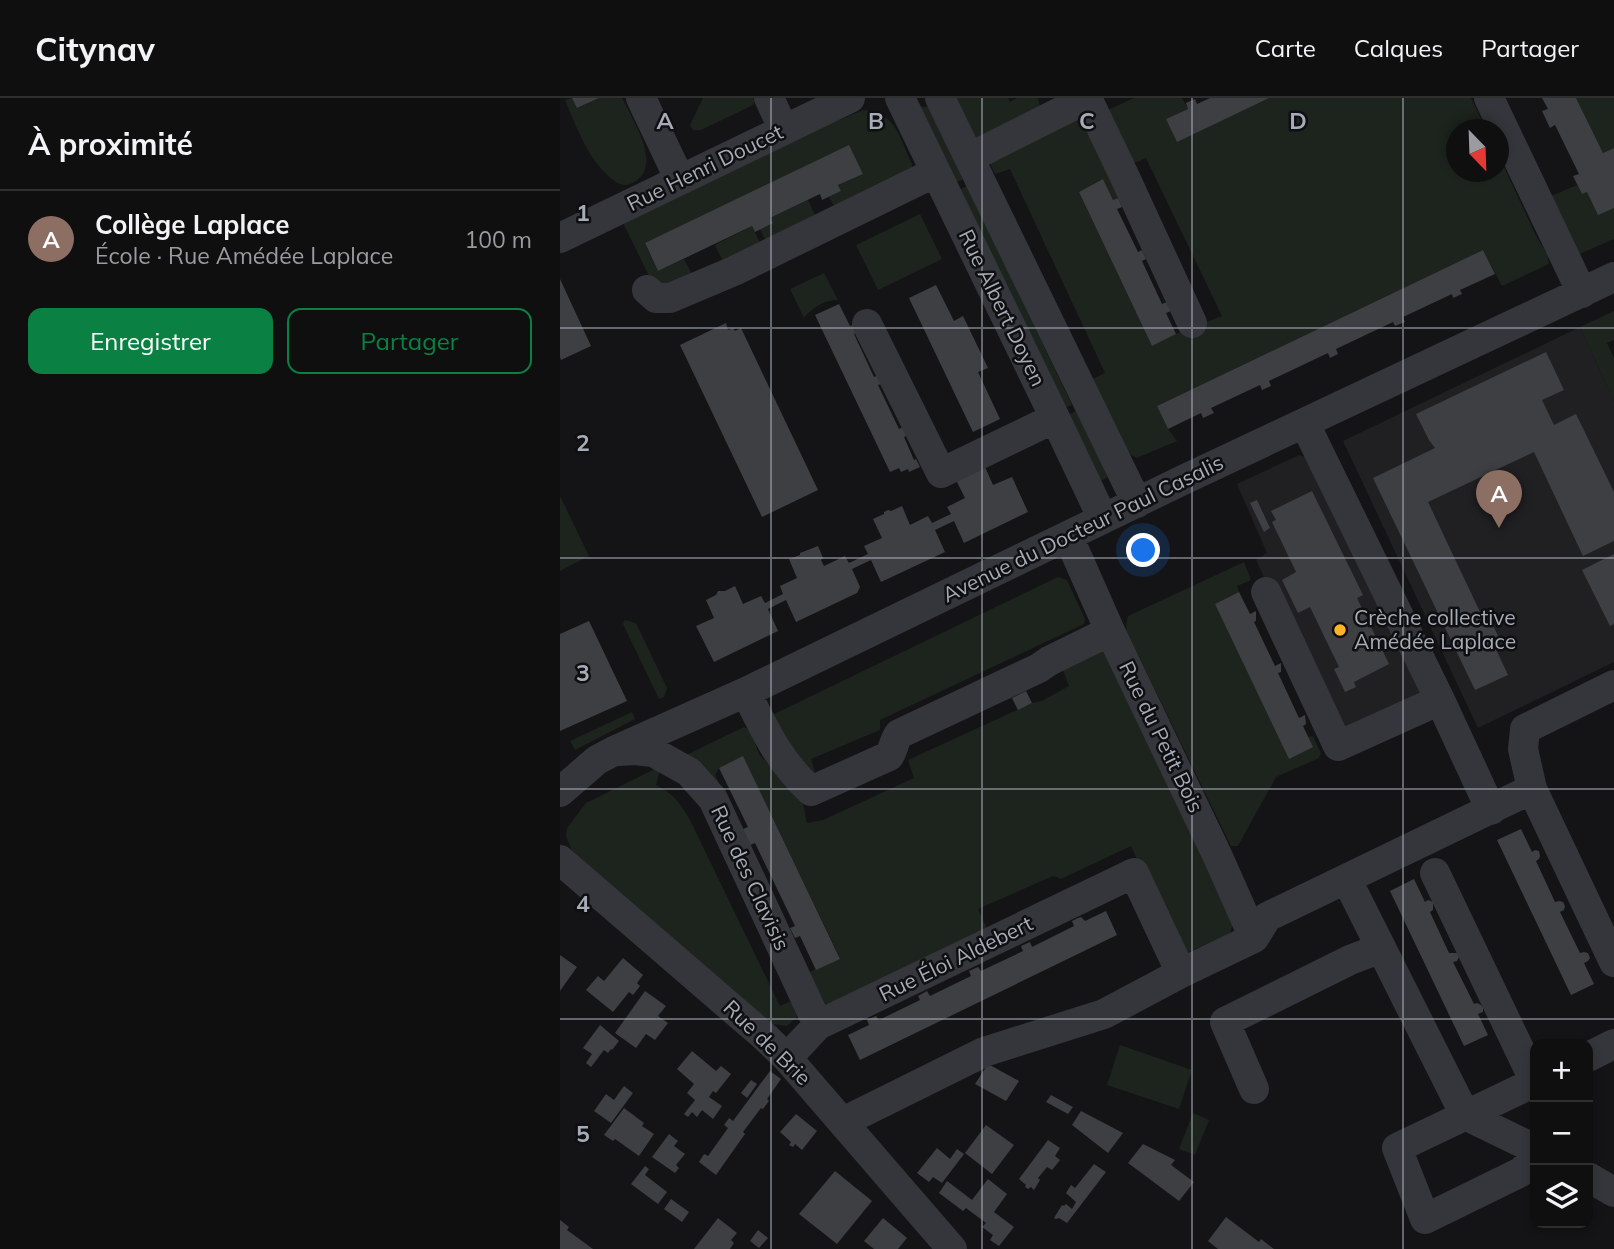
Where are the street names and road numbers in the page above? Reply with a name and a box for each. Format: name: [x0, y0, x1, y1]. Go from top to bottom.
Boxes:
street label: Rue Henri Doucet: [622, 118, 787, 216]
street label: Rue Albert Doyen: [954, 225, 1052, 390]
street label: Avenue du Docteur Paul Casalis: [938, 449, 1227, 608]
street label: Rue du Petit Bois: [1114, 657, 1210, 817]
street label: Rue des Clavisis: [706, 801, 796, 954]
street label: Rue Éloi Aldebert: [875, 910, 1036, 1006]
street label: Rue de Brie: [719, 994, 817, 1090]

